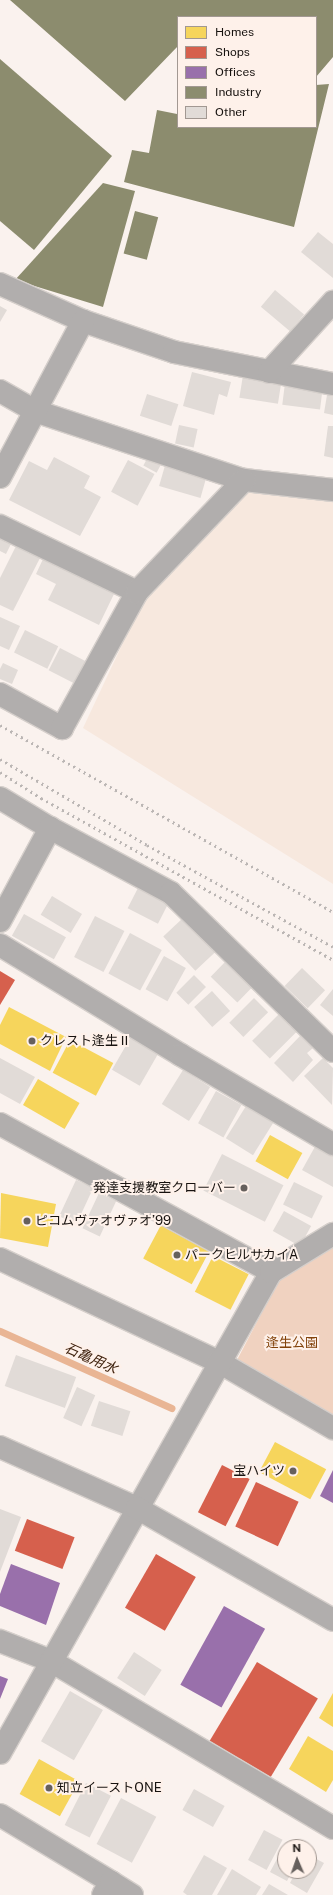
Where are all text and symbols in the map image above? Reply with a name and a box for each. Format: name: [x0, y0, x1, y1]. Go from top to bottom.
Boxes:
legend: [177, 16, 317, 128]
text: Homes: [215, 25, 254, 39]
text: Shops: [215, 45, 250, 59]
text: Offices: [215, 65, 255, 79]
text: Industry: [215, 85, 261, 99]
text: Other: [215, 105, 247, 119]
place label: クレスト逢生Ⅱ: [40, 1033, 131, 1049]
marker: クレスト逢生Ⅱ: [27, 1036, 37, 1046]
place label: 発達支援教室クローバー: [93, 1180, 236, 1196]
marker: 発達支援教室クローバー: [239, 1183, 249, 1193]
place label: ピコムヴァオヴァオ’99: [35, 1213, 171, 1229]
marker: ピコムヴァオヴァオ’99: [22, 1216, 32, 1226]
place label: パークヒルサカイA: [185, 1247, 298, 1263]
marker: パークヒルサカイA: [172, 1250, 182, 1260]
park label: 逢生公園: [266, 1335, 318, 1351]
water label: 石亀用水: [62, 1339, 120, 1377]
place label: 宝ハイツ: [233, 1463, 285, 1479]
marker: 宝ハイツ: [288, 1466, 298, 1476]
place label: 知立イーストONE: [57, 1780, 162, 1796]
marker: 知立イーストONE: [44, 1783, 54, 1793]
north arrow: [277, 1839, 317, 1879]
text: N: [292, 1842, 301, 1854]

